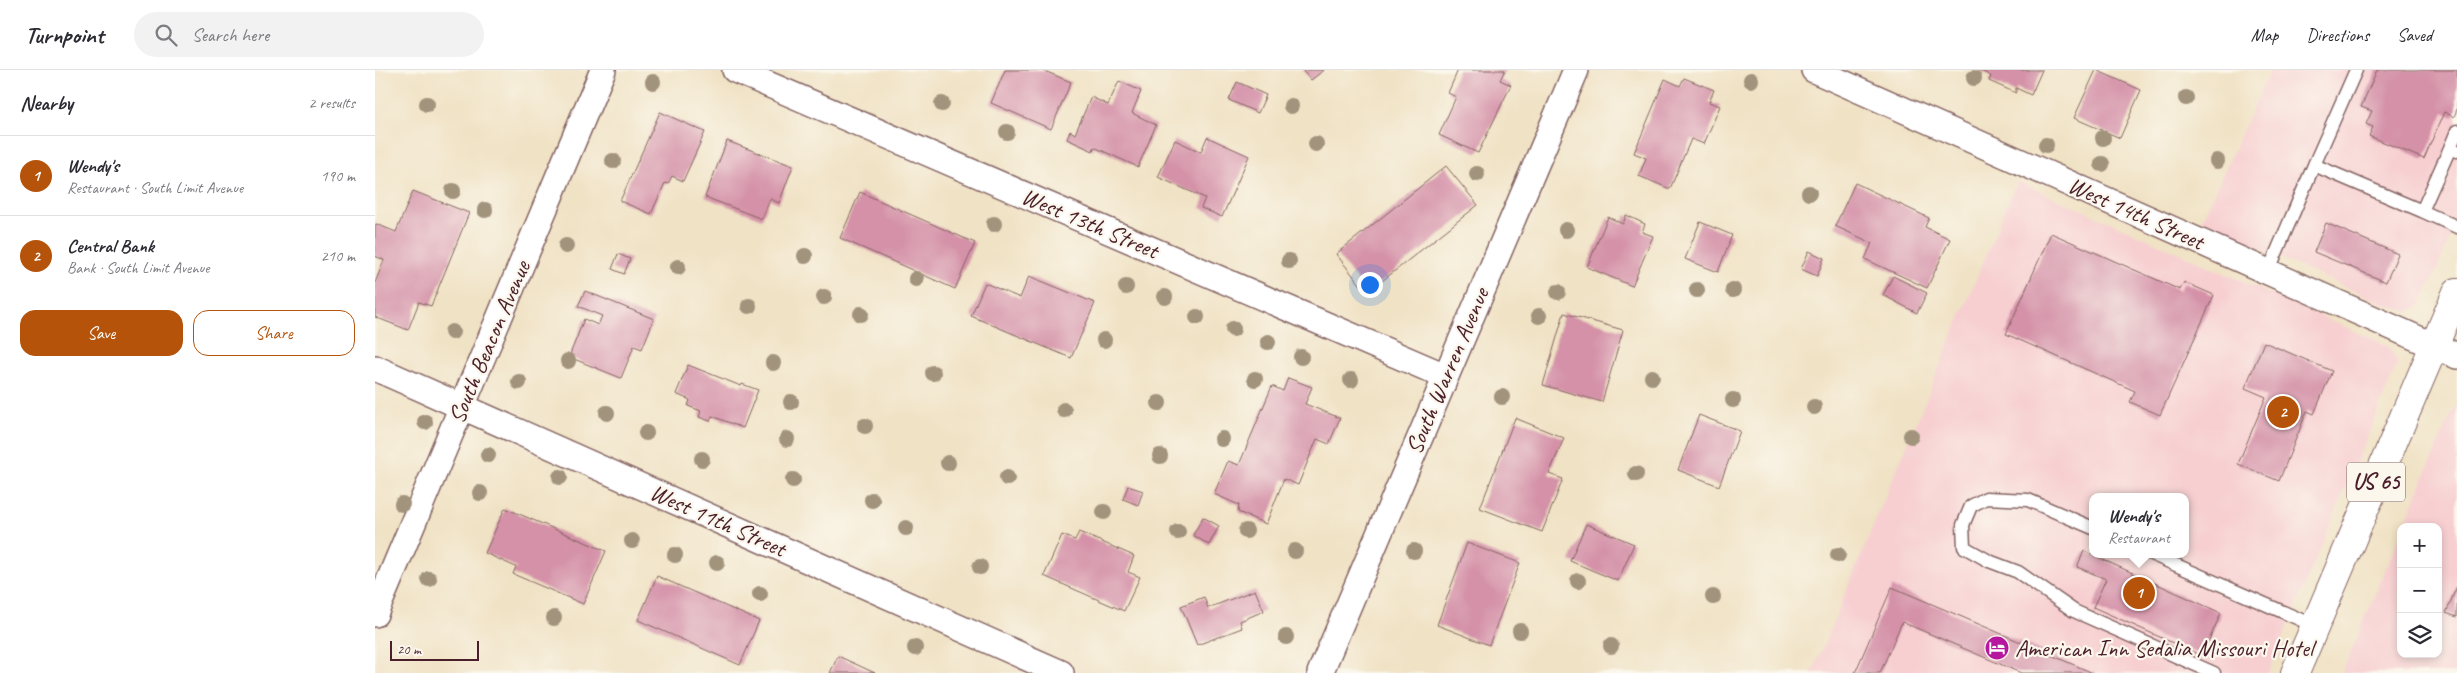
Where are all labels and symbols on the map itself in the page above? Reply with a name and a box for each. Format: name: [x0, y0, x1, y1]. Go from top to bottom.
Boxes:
street label: West 14th Street: [2064, 170, 2210, 257]
street label: West 13th Street: [1017, 181, 1165, 266]
street label: South Beacon Avenue: [441, 254, 538, 428]
your location: [1357, 272, 1383, 298]
street label: South Warren Avenue: [1399, 281, 1496, 459]
pin: 2: [2267, 393, 2299, 431]
road number: US 65: [2347, 462, 2405, 502]
street label: West 11th Street: [646, 477, 792, 564]
pin: 1: [2123, 574, 2155, 612]
place label: American Inn Sedalia Missouri Hotel: [2015, 633, 2317, 663]
hotel icon: American Inn Sedalia Missouri Hotel: [1984, 635, 2010, 661]
scale bar: [390, 638, 479, 661]

